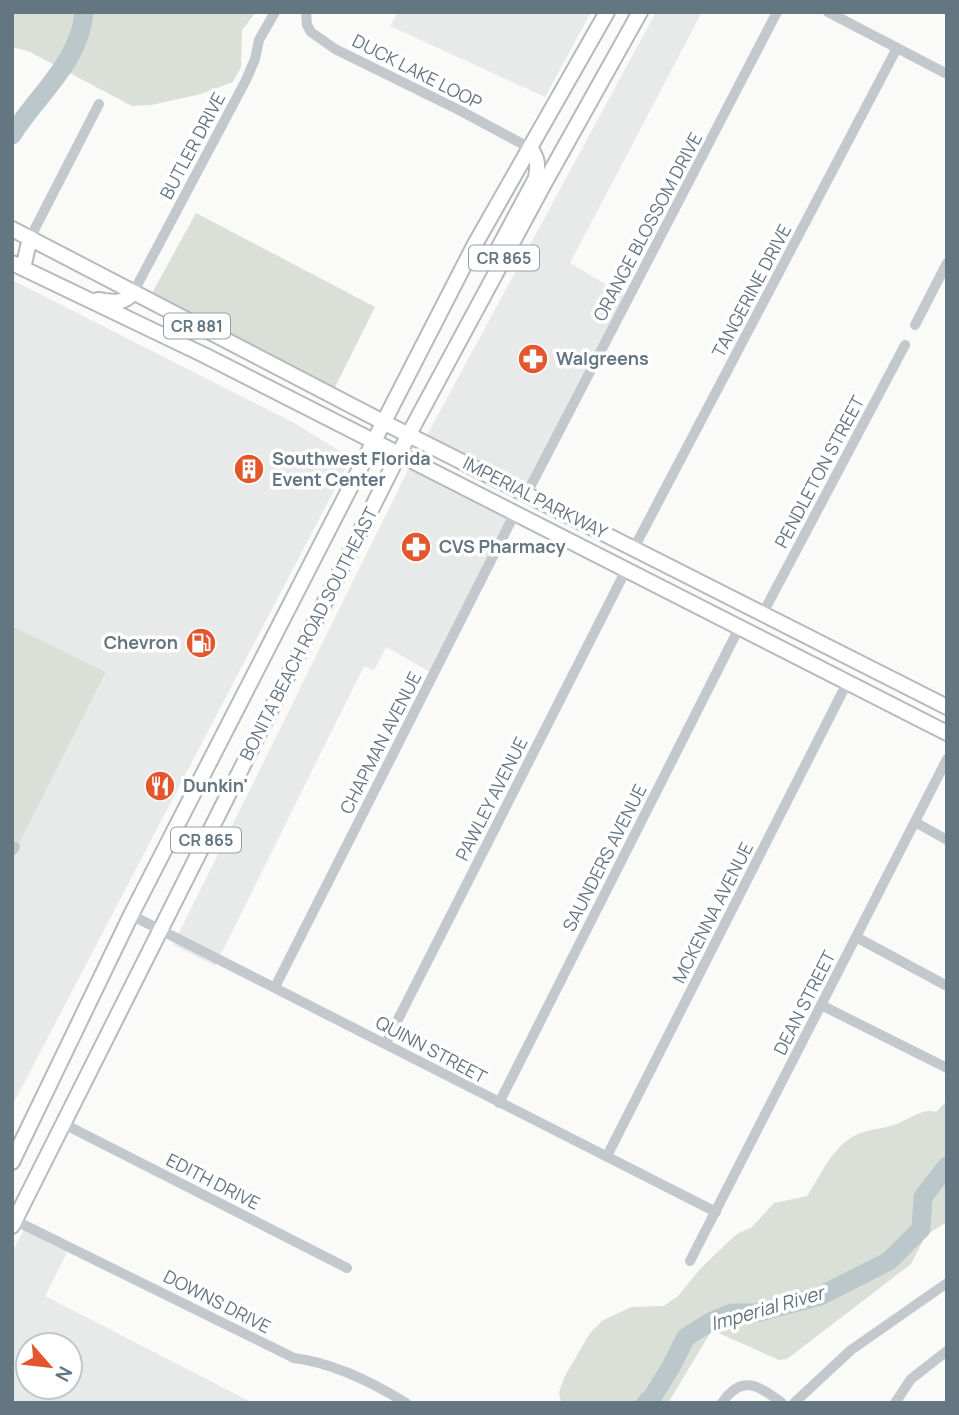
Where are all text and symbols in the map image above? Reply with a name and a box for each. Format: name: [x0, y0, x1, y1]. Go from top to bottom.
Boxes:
street label: DUCK LAKE LOOP: [349, 28, 486, 114]
street label: BUTLER DRIVE: [154, 88, 230, 203]
street label: ORANGE BLOSSOM DRIVE: [587, 128, 707, 325]
street label: TANGERINE DRIVE: [706, 220, 796, 361]
road number: CR 865: [469, 246, 539, 270]
road number: CR 881: [164, 314, 230, 338]
pharmacy icon: Walgreens: [516, 342, 550, 376]
place label: Walgreens: [556, 346, 649, 370]
street label: PENDLETON STREET: [769, 391, 870, 552]
place label: Southwest Florida Event Center: [272, 446, 431, 491]
street label: IMPERIAL PARKWAY: [459, 450, 612, 544]
building icon: Southwest Florida Event Center: [232, 452, 266, 486]
street label: BONITA BEACH ROAD SOUTHEAST: [234, 503, 383, 764]
pharmacy icon: CVS Pharmacy: [399, 530, 433, 564]
place label: CVS Pharmacy: [439, 534, 565, 558]
fuel station icon: Chevron: [184, 626, 218, 660]
place label: Chevron: [104, 630, 178, 654]
street label: CHAPMAN AVENUE: [334, 667, 426, 818]
street label: PAWLEY AVENUE: [450, 733, 533, 864]
restaurant icon: Dunkin': [143, 769, 177, 803]
place label: Dunkin': [183, 773, 248, 797]
street label: SAUNDERS AVENUE: [557, 780, 652, 935]
road number: CR 865: [171, 828, 241, 852]
street label: MCKENNA AVENUE: [666, 838, 758, 987]
street label: DEAN STREET: [768, 946, 841, 1059]
street label: QUINN STREET: [372, 1010, 491, 1089]
street label: EDITH DRIVE: [163, 1147, 264, 1215]
street label: DOWNS DRIVE: [160, 1264, 275, 1338]
water label: Imperial River: [707, 1279, 829, 1337]
north arrow: [14, 1331, 84, 1401]
text: N: [49, 1362, 79, 1386]

